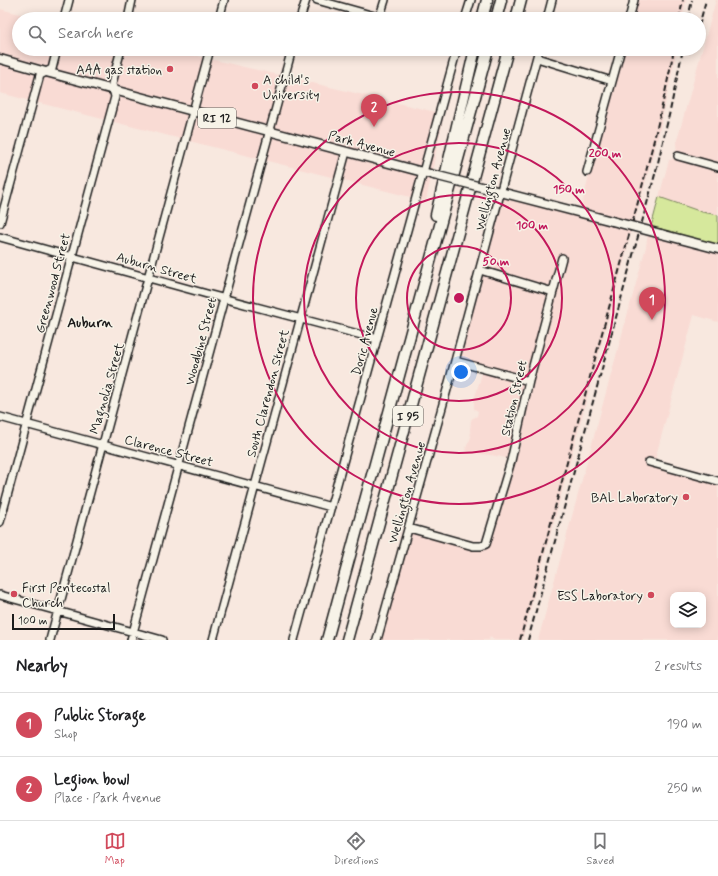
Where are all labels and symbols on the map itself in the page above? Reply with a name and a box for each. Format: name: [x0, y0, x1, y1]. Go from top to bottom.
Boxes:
place label: AAA gas station: [76, 62, 162, 79]
marker: AAA gas station: [165, 64, 175, 74]
place label: A child's University: [263, 72, 319, 104]
marker: A child's University: [250, 81, 260, 91]
pin: 2: [361, 94, 387, 127]
road number: RI 12: [198, 108, 236, 128]
street label: Wellington Avenue: [472, 126, 517, 233]
street label: Park Avenue: [326, 127, 397, 162]
text: 200 m: [589, 146, 622, 162]
text: 150 m: [553, 182, 585, 198]
text: 100 m: [516, 218, 549, 234]
street label: Greenwood Street: [32, 232, 75, 335]
street label: Auburn Street: [114, 249, 199, 288]
text: 50 m: [483, 254, 510, 270]
pin: 1: [639, 287, 665, 320]
centre of rings: [452, 291, 466, 305]
street label: Woodbine Street: [182, 295, 221, 387]
street label: Doric Avenue: [348, 305, 383, 377]
district label: Auburn: [67, 314, 114, 332]
street label: South Clarendon Street: [243, 327, 294, 459]
street label: Magnolia Street: [86, 340, 131, 437]
street label: Station Street: [497, 359, 531, 438]
your location: [451, 362, 471, 382]
road number: I 95: [393, 406, 423, 426]
street label: Clarence Street: [122, 431, 215, 471]
street label: Wellington Avenue: [385, 439, 432, 546]
place label: BAL Laboratory: [591, 490, 678, 507]
marker: BAL Laboratory: [681, 492, 691, 502]
place label: First Pentecostal Church: [22, 580, 110, 612]
place label: ESS Laboratory: [557, 588, 643, 605]
marker: First Pentecostal Church: [9, 589, 19, 599]
marker: ESS Laboratory: [646, 590, 656, 600]
scale bar: [12, 612, 115, 631]

